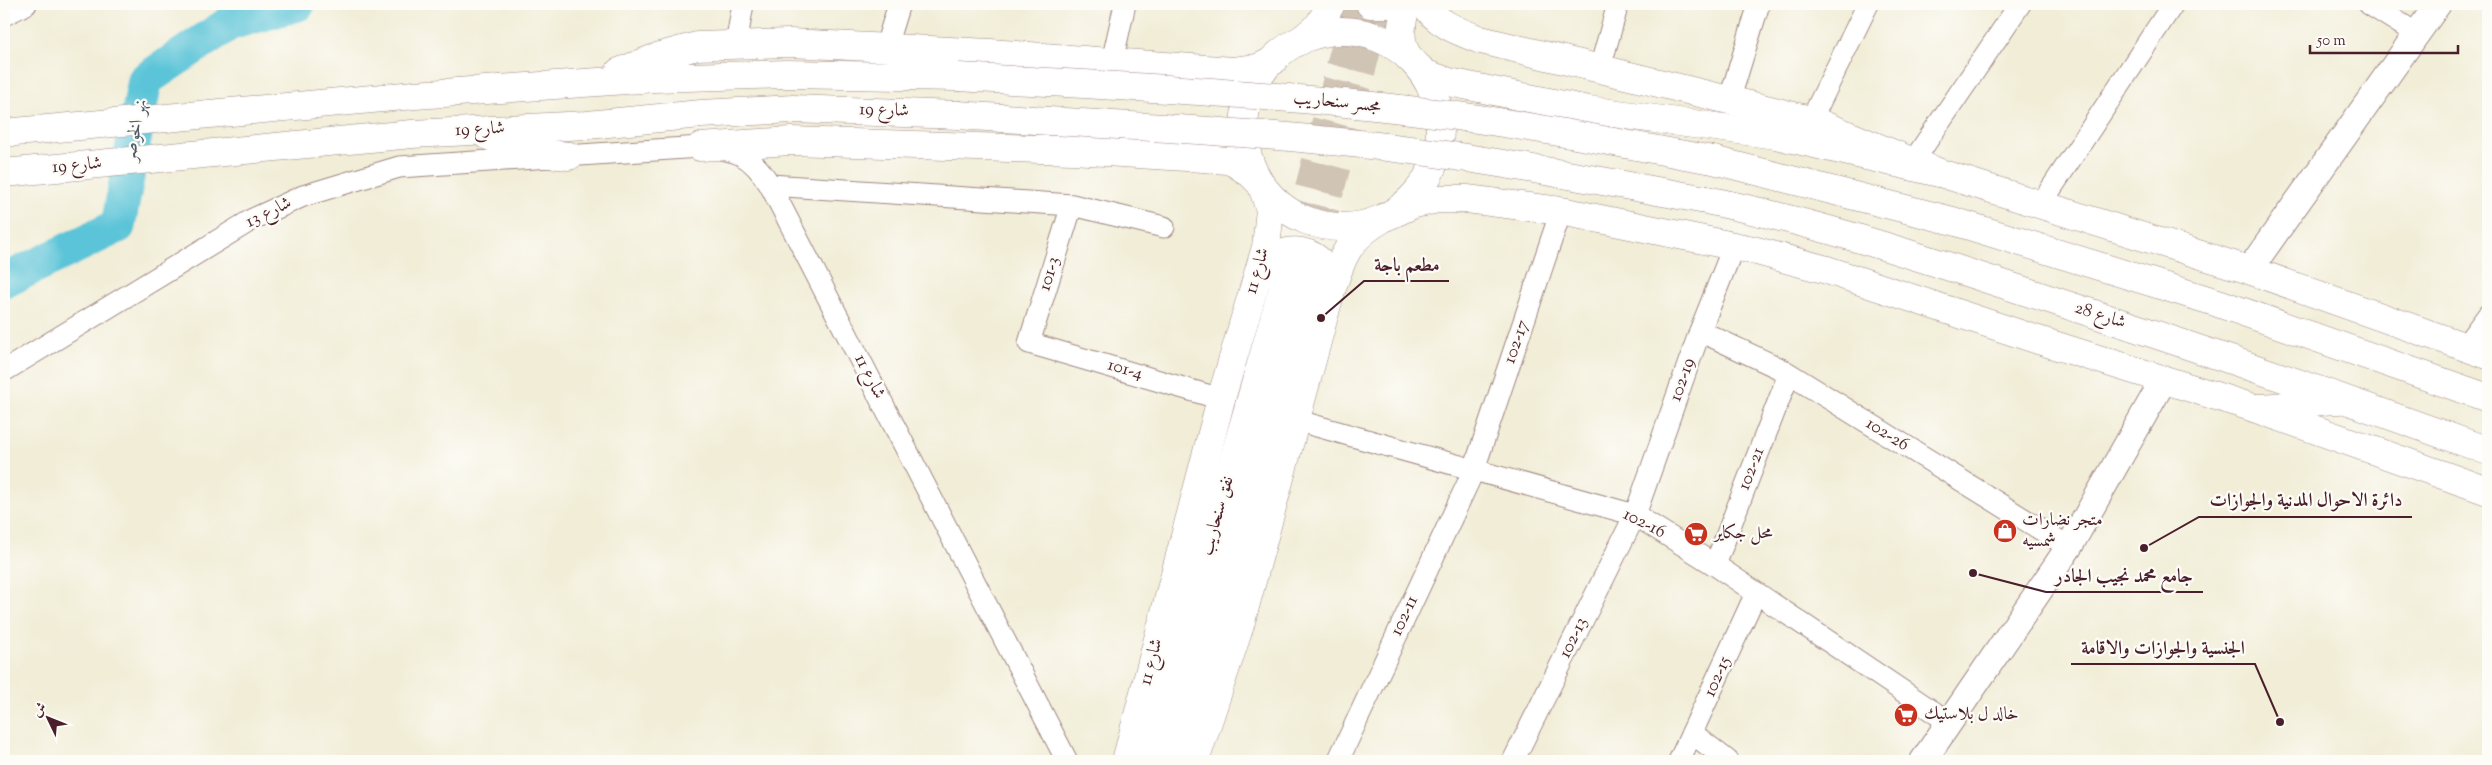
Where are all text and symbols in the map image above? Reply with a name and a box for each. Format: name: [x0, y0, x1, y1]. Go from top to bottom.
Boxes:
scale bar: [2310, 22, 2457, 54]
text: 50 m: [2316, 31, 2346, 52]
street label: مجسر سنحاريب: [1292, 85, 1382, 121]
water label: نهر الخوصر: [116, 96, 155, 165]
street label: شارع 19: [859, 97, 909, 125]
street label: شارع 19: [454, 116, 506, 144]
street label: شارع 19: [51, 151, 103, 181]
street label: شارع 13: [242, 191, 296, 235]
street label: شارع 11: [1239, 245, 1277, 297]
callout: مطعم باجة: [1364, 247, 1449, 281]
text: مطعم باجة: [1374, 253, 1440, 282]
street label: 101-3: [1033, 254, 1067, 294]
street label: شارع 28: [2071, 296, 2129, 336]
street label: 102-17: [1497, 317, 1537, 367]
street label: شارع 11: [847, 350, 891, 404]
street label: 101-4: [1104, 353, 1146, 387]
street label: 102-19: [1663, 355, 1703, 405]
street label: 102-26: [1860, 412, 1914, 459]
street label: 102-21: [1732, 444, 1772, 494]
street label: نفق سنحاريب: [1194, 473, 1242, 559]
callout: دائرة الاحوال المدنية والجوازات: [2199, 483, 2412, 517]
text: دائرة الاحوال المدنية والجوازات: [2209, 488, 2403, 515]
street label: 102-16: [1618, 502, 1670, 546]
place label: متجر نضارات شمسيه: [2022, 508, 2103, 555]
shop icon: متجر نضارات شمسيه: [1992, 518, 2018, 544]
supermarket icon: محل جكاير: [1683, 521, 1709, 547]
place label: محل جكاير: [1712, 521, 1773, 547]
callout: جامع محمد نجيب الجادر: [2046, 558, 2203, 592]
text: جامع محمد نجيب الجادر: [2053, 564, 2193, 593]
street label: 102-11: [1384, 592, 1426, 640]
street label: 102-13: [1553, 613, 1595, 663]
callout: الجنسية والجوازات والاقامة: [2071, 630, 2255, 664]
street label: شارع 11: [1133, 636, 1171, 688]
text: الجنسية والجوازات والاقامة: [2081, 636, 2245, 663]
street label: 102-15: [1698, 653, 1738, 701]
north arrow: [22, 692, 72, 742]
text: ش: [28, 699, 52, 722]
supermarket icon: خالد ل بلاستيك: [1893, 702, 1919, 728]
place label: خالد ل بلاستيك: [1924, 702, 2019, 728]

